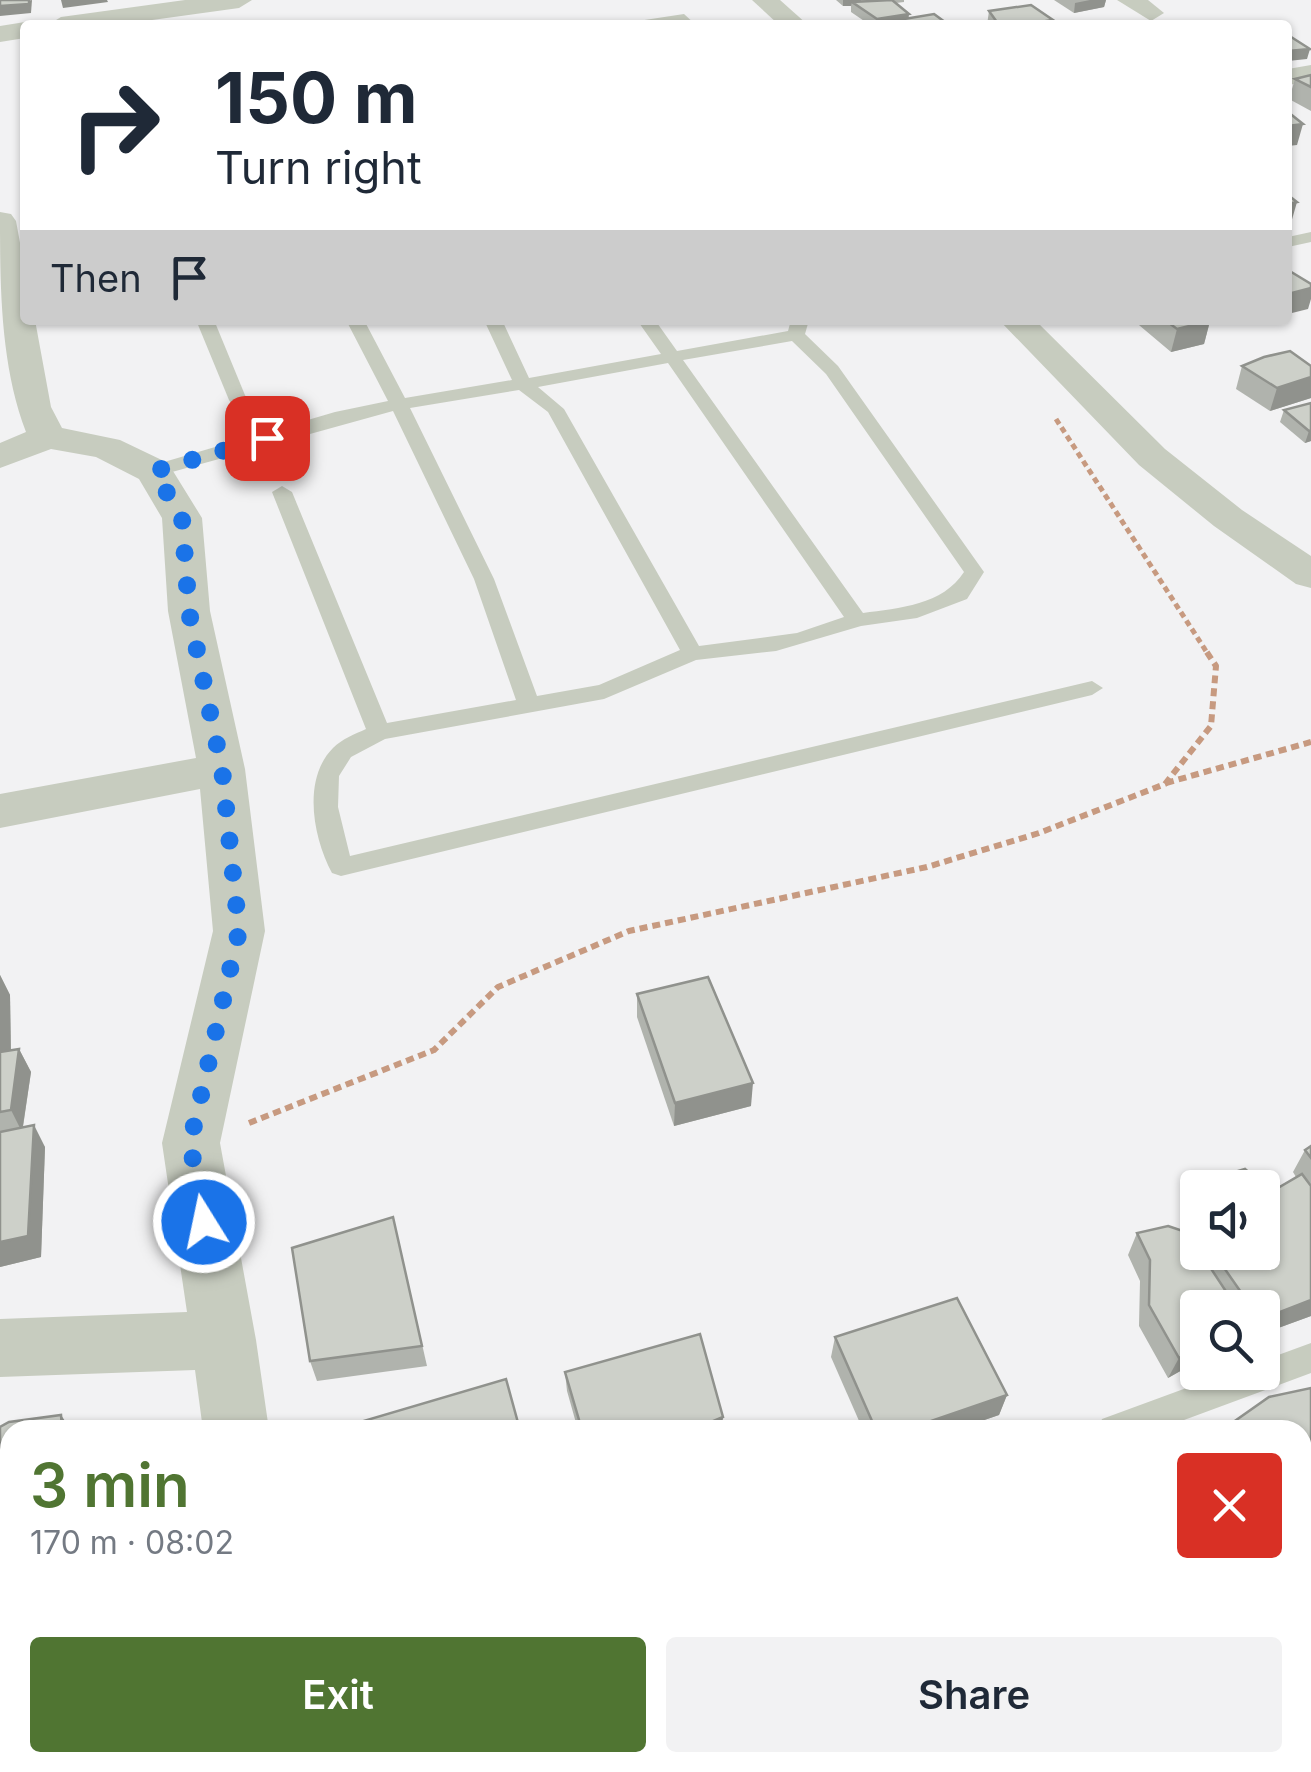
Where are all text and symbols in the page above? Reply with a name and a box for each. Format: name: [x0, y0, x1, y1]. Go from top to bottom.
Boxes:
text: 150 m: [215, 55, 418, 140]
icon: right: [50, 60, 180, 190]
text: Turn right: [215, 140, 422, 195]
icon: arrive: [162, 250, 217, 305]
text: Then: [50, 255, 142, 301]
pin: [225, 396, 310, 481]
icon: arrive: [240, 411, 295, 466]
position arrow: [152, 1170, 256, 1274]
map controls: [1180, 1170, 1280, 1390]
button: sound: [1180, 1170, 1280, 1270]
button: search: [1180, 1290, 1280, 1390]
text: 3 min: [30, 1449, 190, 1521]
button: close: [1177, 1453, 1282, 1558]
text: 170 m · 08:02: [30, 1523, 234, 1562]
button: Exit: [30, 1637, 646, 1752]
button: Share: [666, 1637, 1282, 1752]

